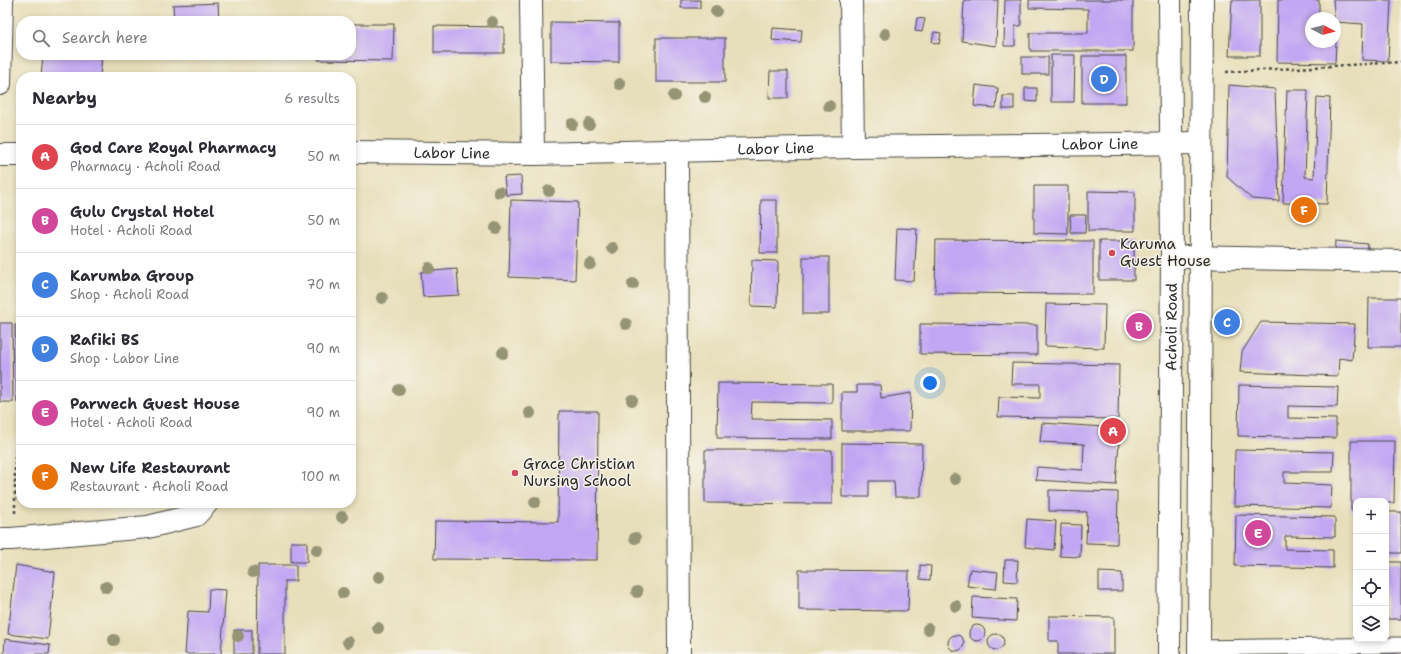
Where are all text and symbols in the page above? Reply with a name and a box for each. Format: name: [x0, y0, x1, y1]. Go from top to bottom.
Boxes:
north arrow: [1305, 12, 1341, 48]
search box: [16, 16, 356, 60]
icon: search: [30, 27, 52, 49]
text: Search here: [62, 28, 148, 48]
pin: D: [1091, 64, 1117, 94]
text: Nearby: [32, 87, 97, 109]
text: 6 results: [284, 90, 340, 107]
street label: Labor Line: [1061, 134, 1138, 155]
text: God Care Royal Pharmacy: [70, 138, 276, 158]
street label: Labor Line: [737, 138, 815, 160]
street label: Labor Line: [413, 143, 491, 164]
text: A: [40, 148, 50, 165]
text: 50 m: [307, 148, 340, 165]
text: Pharmacy · Acholi Road: [70, 158, 220, 175]
pin: F: [1291, 195, 1317, 225]
text: Gulu Crystal Hotel: [70, 202, 214, 222]
text: B: [41, 212, 49, 229]
text: 50 m: [307, 212, 340, 229]
text: Hotel · Acholi Road: [70, 222, 192, 239]
place label: Karuma Guest House: [1120, 234, 1211, 271]
marker: Karuma Guest House: [1107, 248, 1117, 258]
text: Karumba Group: [70, 266, 194, 286]
text: C: [41, 276, 49, 293]
text: 70 m: [306, 276, 340, 293]
street label: Acholi Road: [1161, 282, 1182, 371]
text: Shop · Acholi Road: [70, 286, 189, 303]
pin: C: [1214, 307, 1240, 337]
pin: B: [1126, 311, 1152, 341]
text: Rafiki BS: [70, 330, 139, 350]
text: D: [40, 340, 50, 357]
text: 90 m: [306, 340, 340, 357]
text: Shop · Labor Line: [70, 350, 179, 367]
your location: [920, 373, 940, 393]
text: Parwech Guest House: [70, 394, 240, 414]
text: E: [41, 404, 49, 421]
text: 90 m: [306, 404, 340, 421]
text: Hotel · Acholi Road: [70, 414, 192, 431]
pin: A: [1100, 416, 1126, 446]
place label: Grace Christian Nursing School: [523, 454, 635, 491]
text: New Life Restaurant: [70, 458, 230, 478]
text: F: [41, 468, 49, 485]
text: 100 m: [301, 468, 340, 485]
marker: Grace Christian Nursing School: [510, 468, 520, 478]
text: Restaurant · Acholi Road: [70, 478, 228, 495]
map controls: [1353, 498, 1389, 642]
button: +: [1353, 498, 1389, 534]
pin: E: [1245, 518, 1271, 548]
button: −: [1353, 534, 1389, 570]
button: locate: [1353, 570, 1389, 606]
button: layers: [1353, 606, 1389, 642]

